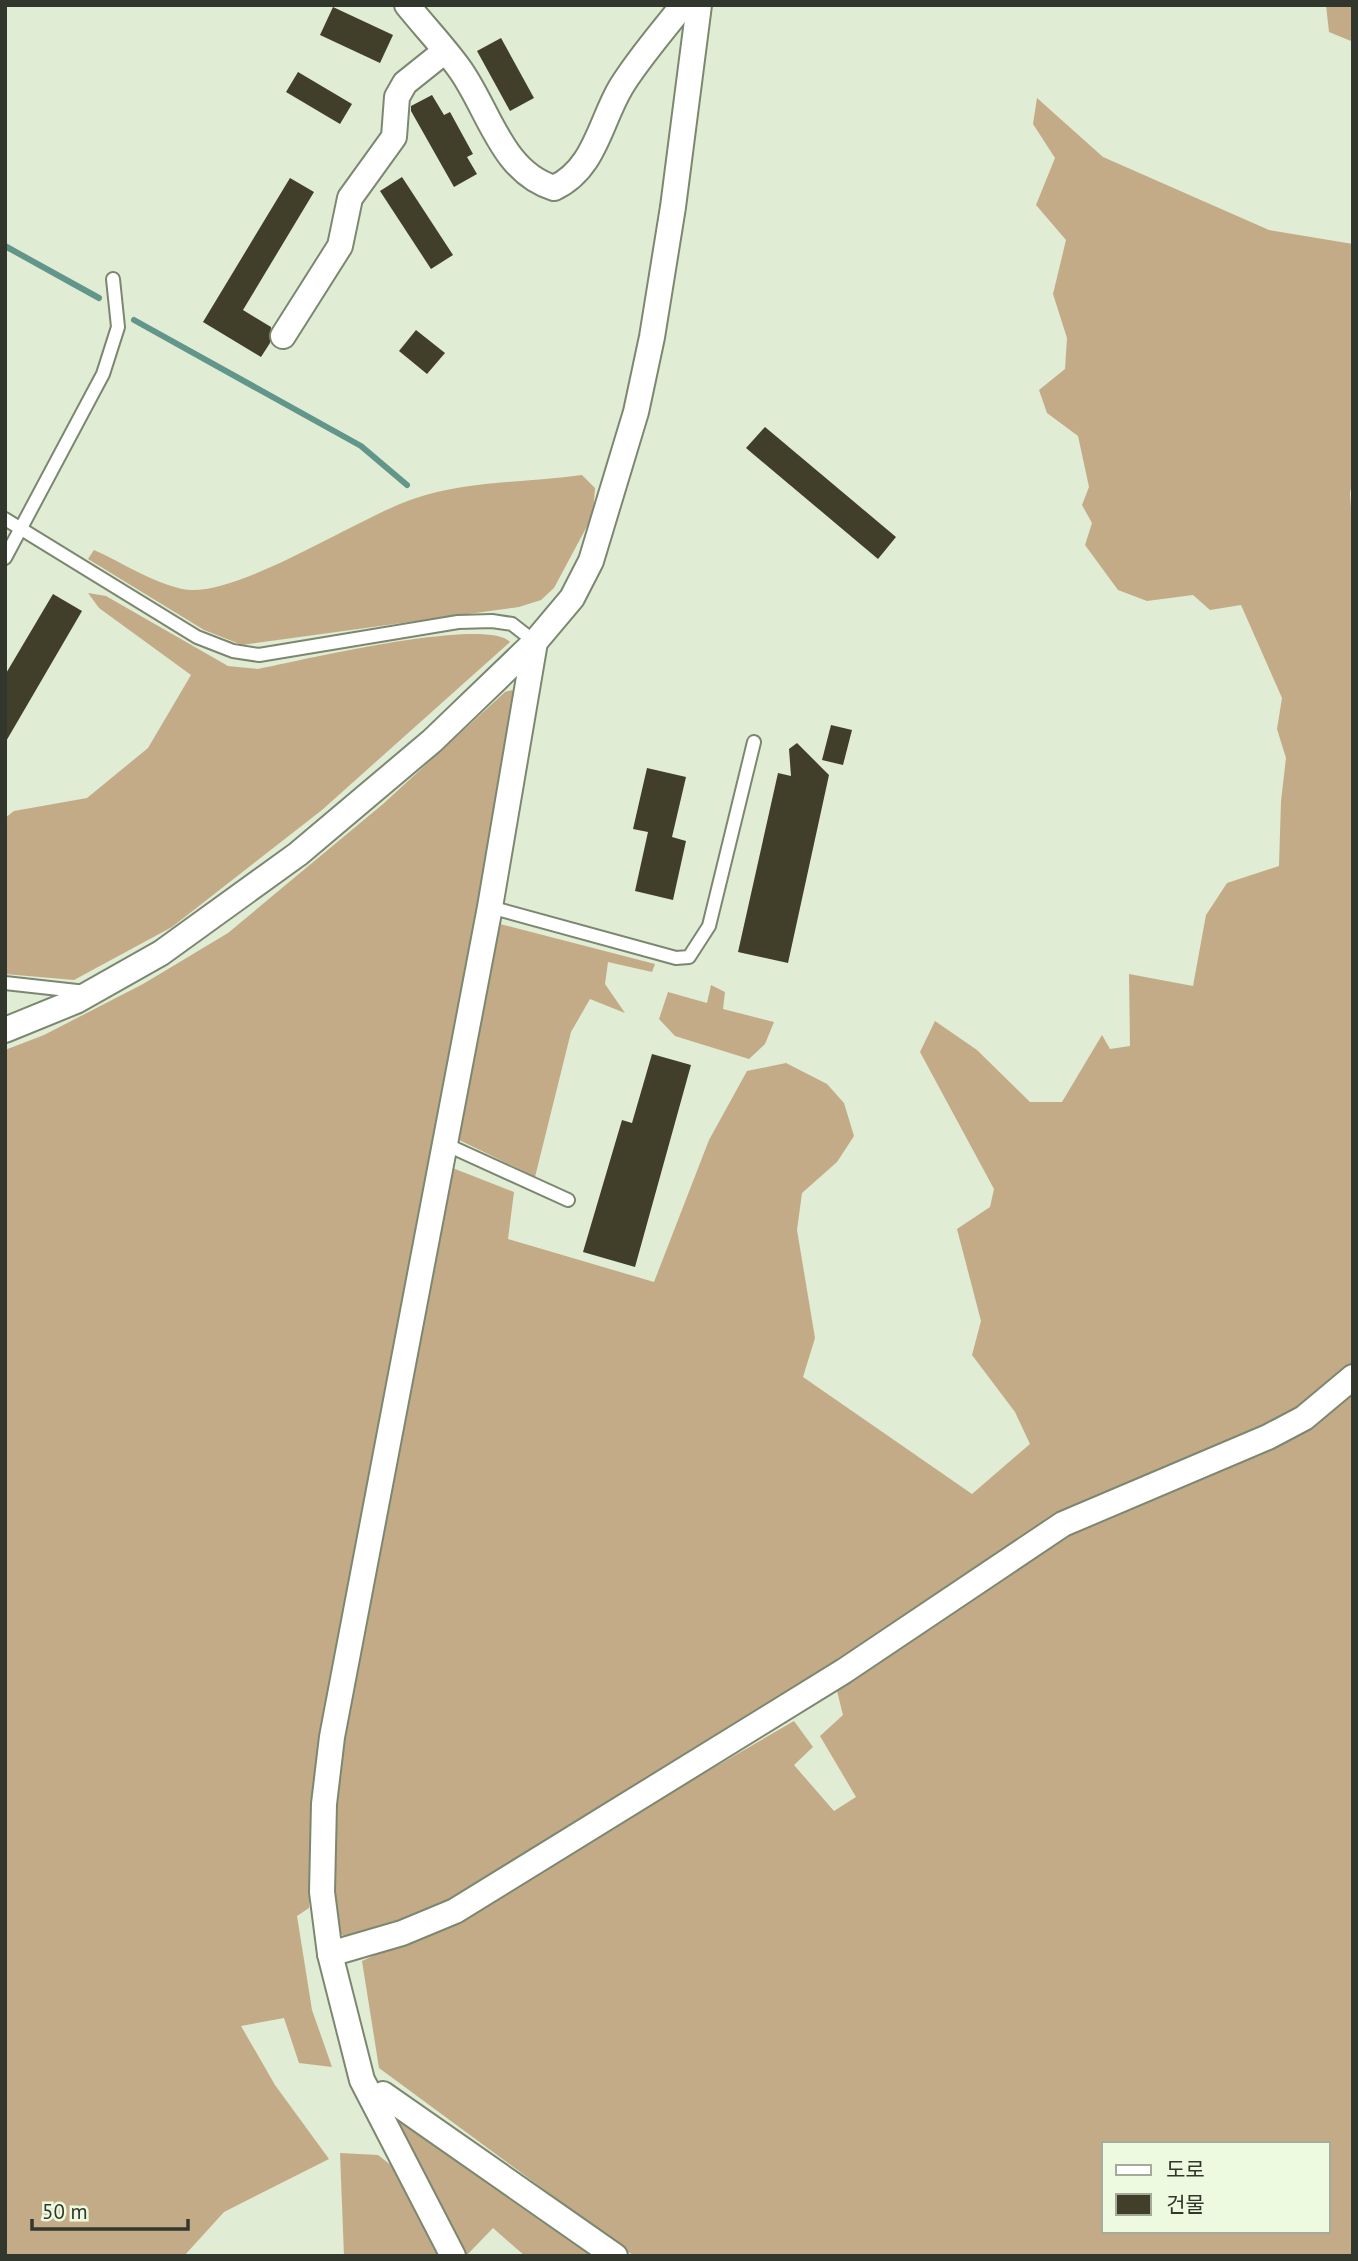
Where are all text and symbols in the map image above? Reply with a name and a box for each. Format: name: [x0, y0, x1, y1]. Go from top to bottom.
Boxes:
legend: [1102, 2142, 1330, 2233]
text: 도로: [1166, 2156, 1205, 2183]
scale bar: [32, 2188, 187, 2232]
text: 건물: [1166, 2191, 1205, 2218]
text: 50 m: [42, 2198, 88, 2225]

